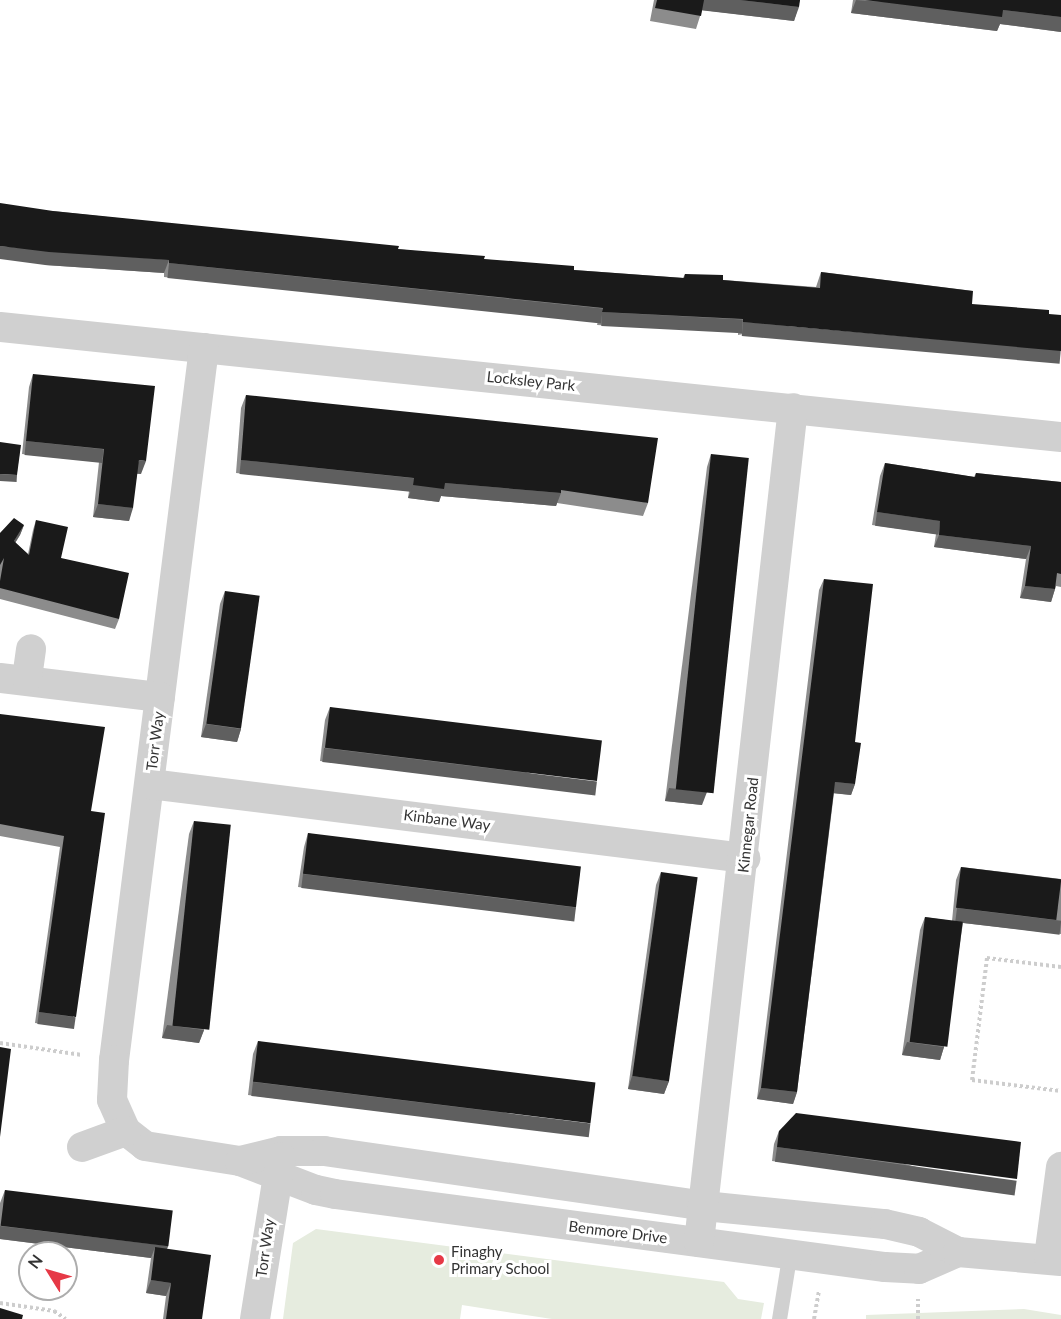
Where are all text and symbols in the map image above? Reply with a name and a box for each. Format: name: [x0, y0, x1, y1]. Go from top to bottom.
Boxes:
street label: Locksley Park: [486, 367, 576, 395]
street label: Torr Way: [142, 710, 168, 772]
street label: Kinnegar Road: [734, 776, 762, 874]
street label: Kinbane Way: [402, 806, 492, 834]
street label: Torr Way: [252, 1217, 278, 1279]
street label: Benmore Drive: [568, 1217, 668, 1247]
north arrow: [18, 1241, 78, 1301]
place label: Finaghy Primary School: [451, 1242, 550, 1277]
text: N: [24, 1250, 46, 1272]
marker: Finaghy Primary School: [432, 1253, 446, 1267]

